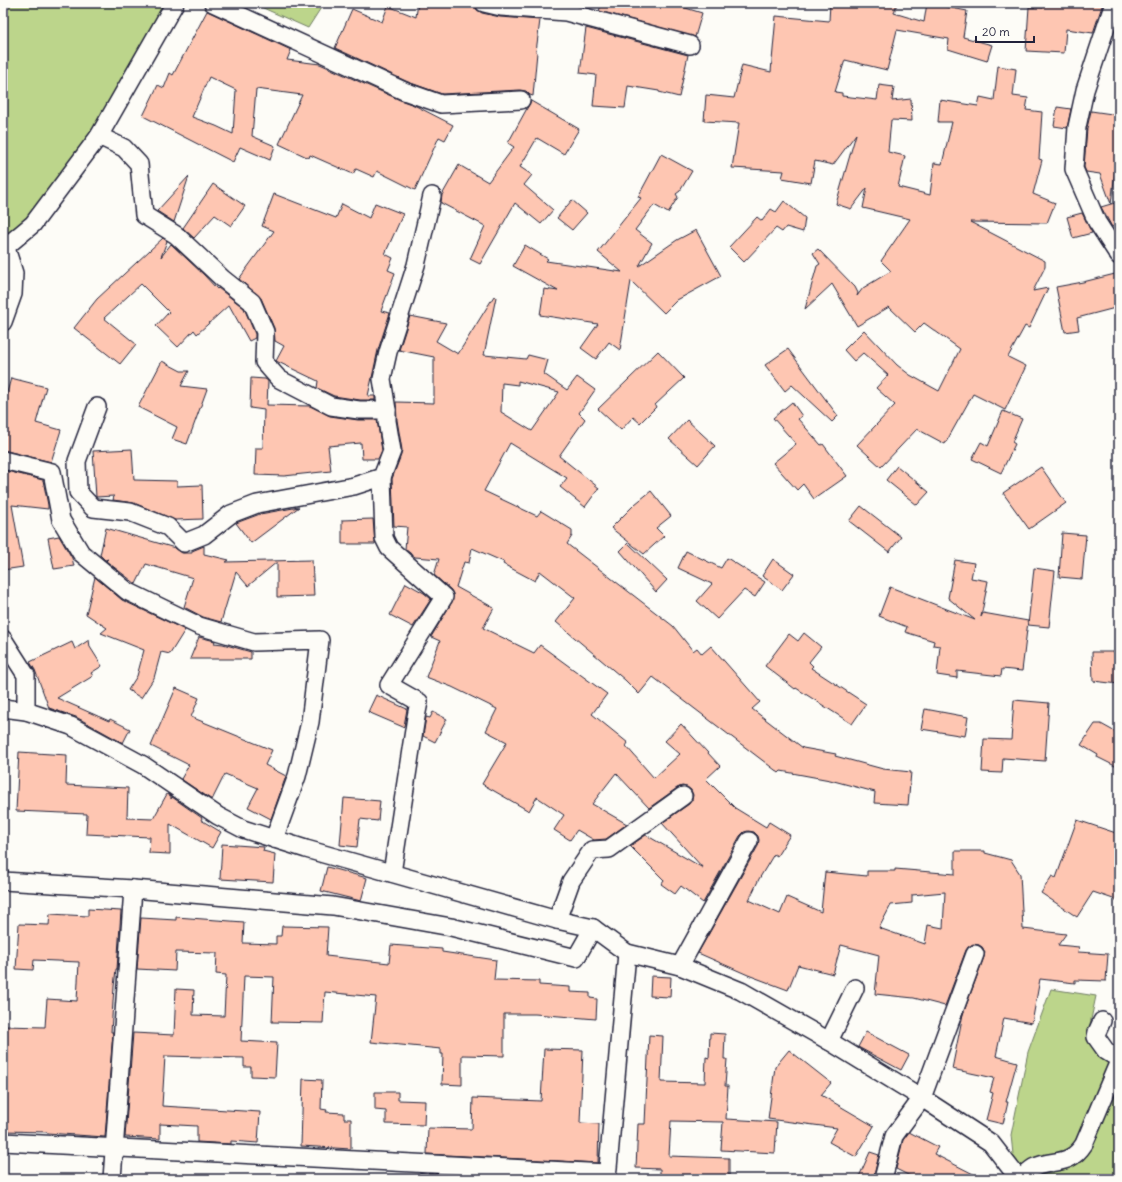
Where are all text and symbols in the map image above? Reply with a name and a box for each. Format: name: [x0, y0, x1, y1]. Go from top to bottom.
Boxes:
scale bar: [976, 18, 1034, 44]
text: 20 m: [982, 24, 1010, 39]

